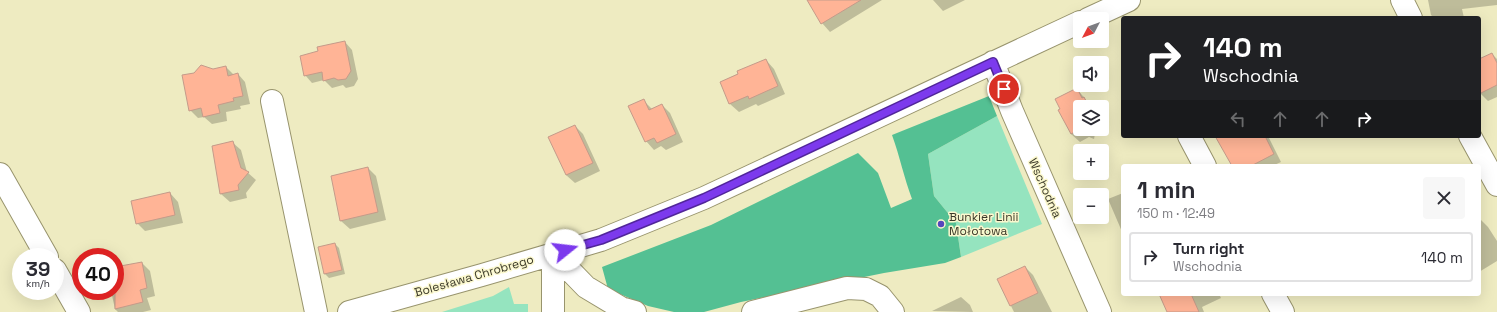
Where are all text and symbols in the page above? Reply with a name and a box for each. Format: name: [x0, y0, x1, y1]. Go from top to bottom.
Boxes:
north arrow: [1073, 12, 1109, 48]
map controls: [1073, 12, 1109, 224]
text: 140 m: [1203, 29, 1283, 65]
icon: right: [1137, 32, 1189, 84]
button: sound: [1073, 56, 1109, 92]
text: Wschodnia: [1203, 64, 1299, 87]
pin: [987, 72, 1021, 106]
icon: arrive: [993, 78, 1015, 100]
button: layers: [1073, 100, 1109, 136]
icon: left: [1227, 108, 1249, 130]
icon: ahead: [1269, 108, 1291, 130]
icon: ahead: [1311, 108, 1333, 130]
icon: right: [1353, 108, 1375, 130]
button: +: [1073, 144, 1109, 180]
street label: Wschodnia: [1025, 156, 1065, 220]
text: 1 min: [1137, 174, 1196, 205]
button: close: [1423, 177, 1465, 219]
button: −: [1073, 188, 1109, 224]
text: 150 m · 12:49: [1137, 205, 1215, 222]
place label: Bunkier Linii Mołotowa: [949, 209, 1019, 239]
marker: Bunkier Linii Mołotowa: [936, 219, 946, 229]
position arrow: [544, 229, 586, 271]
text: Turn right: [1173, 239, 1244, 258]
icon: right: [1139, 246, 1161, 268]
speed limit sign: 40: [72, 248, 124, 300]
text: 140 m: [1421, 248, 1463, 267]
street label: Bolesława Chrobrego: [412, 251, 536, 301]
text: 39: [26, 256, 50, 282]
text: Wschodnia: [1173, 258, 1242, 275]
text: km/h: [26, 277, 50, 290]

